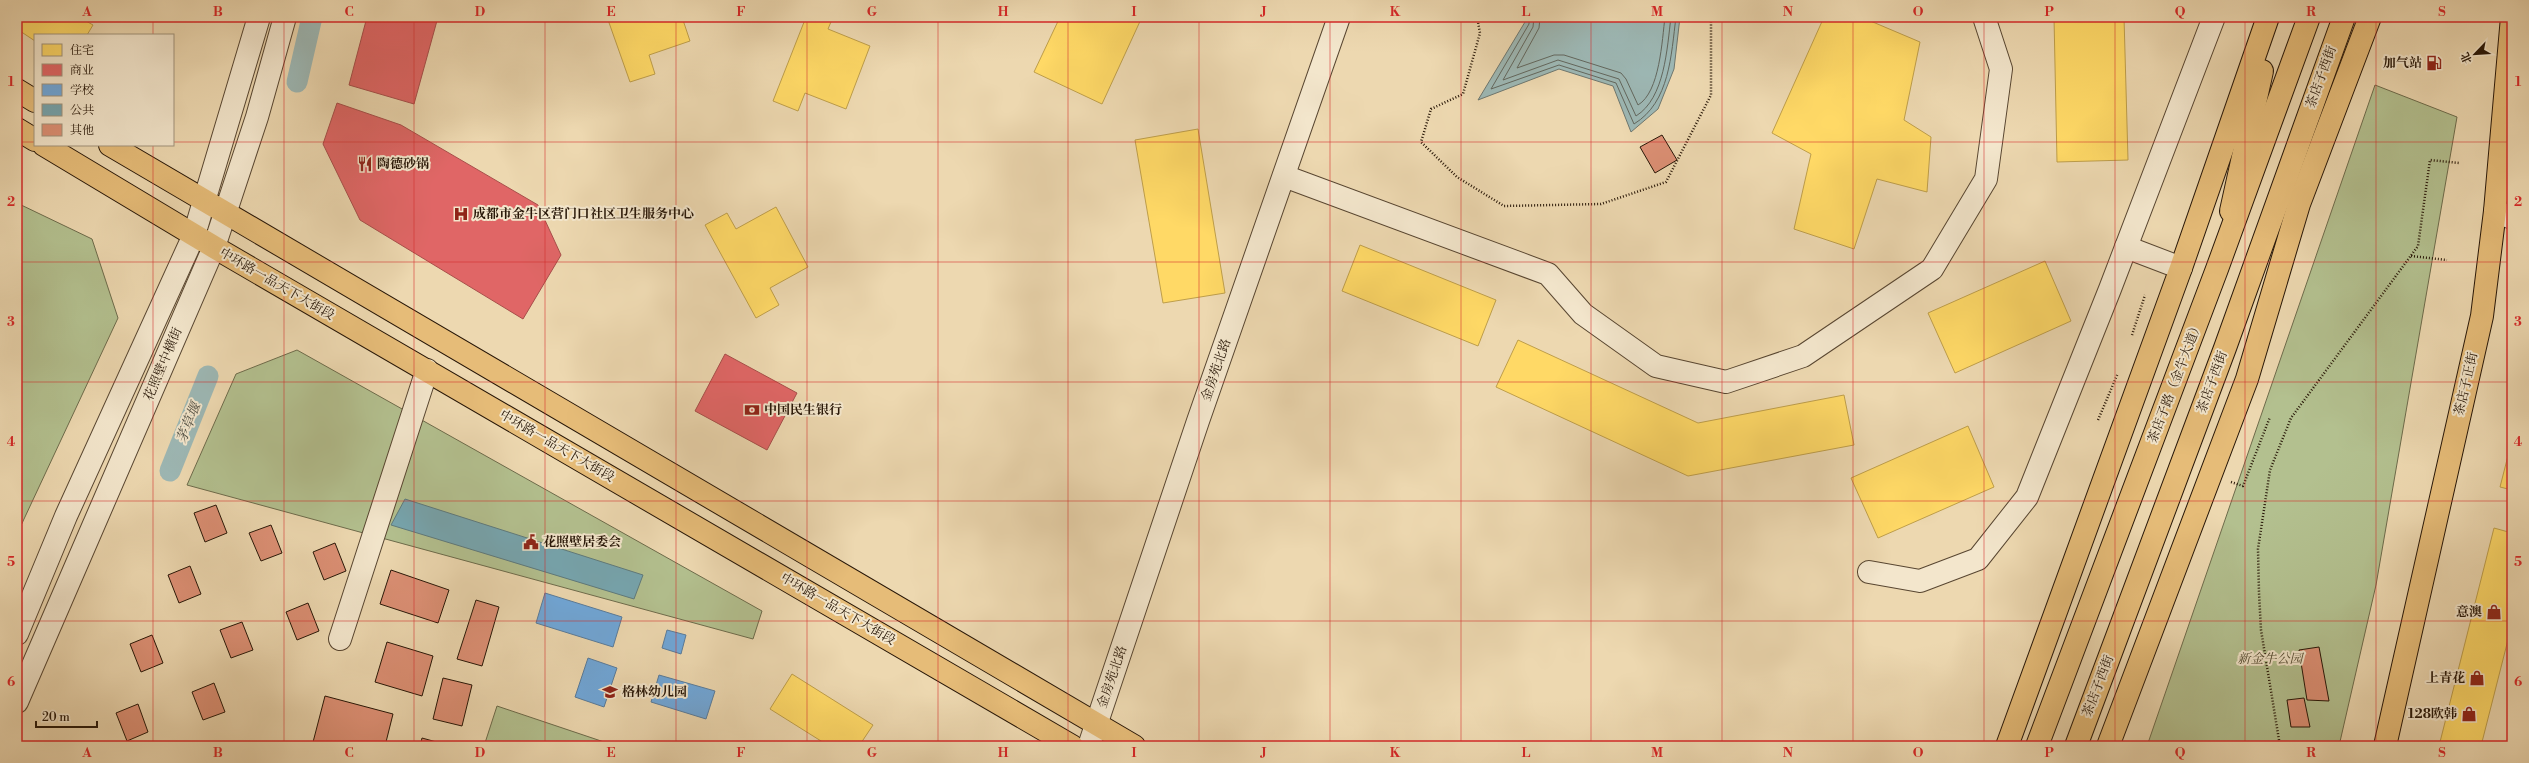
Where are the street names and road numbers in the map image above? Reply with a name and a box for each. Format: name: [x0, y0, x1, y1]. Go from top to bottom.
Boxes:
street label: 茶店子西街: [2302, 44, 2340, 110]
street label: 中环路一品天下大街段: [217, 245, 337, 323]
street label: 茶店子路（金牛大道）: [2144, 318, 2206, 446]
street label: 花照壁中横街: [140, 325, 186, 403]
street label: 金房苑北路: [1198, 337, 1234, 403]
street label: 茶店子西街: [2193, 349, 2231, 415]
street label: 茶店子正街: [2451, 351, 2481, 417]
street label: 中环路一品天下大街段: [497, 407, 617, 485]
street label: 中环路一品天下大街段: [778, 570, 898, 648]
street label: 金房苑北路: [1094, 644, 1130, 710]
street label: 茶店子西街: [2079, 653, 2117, 719]

